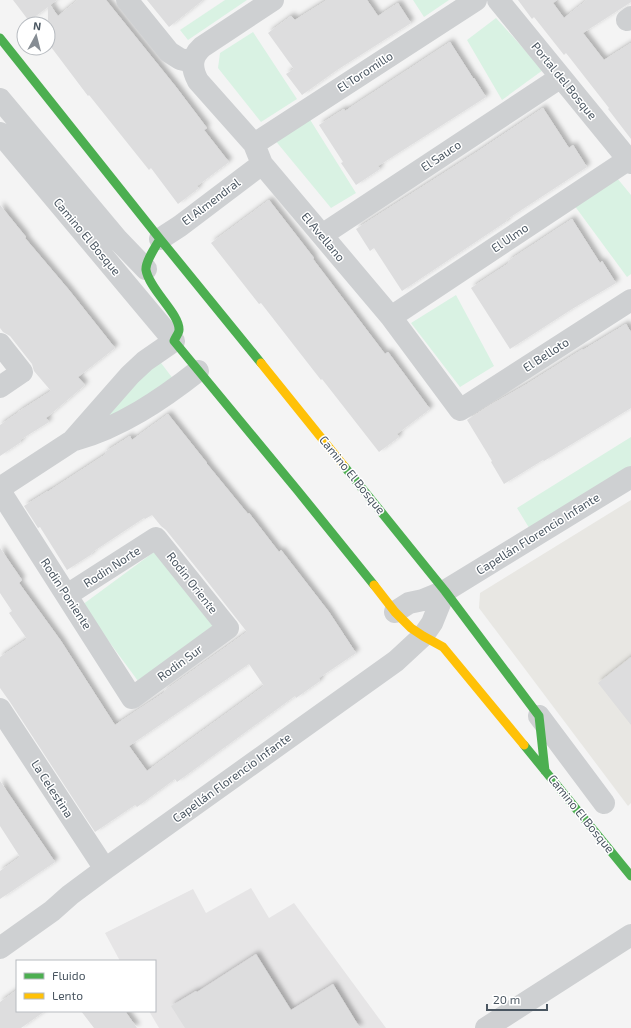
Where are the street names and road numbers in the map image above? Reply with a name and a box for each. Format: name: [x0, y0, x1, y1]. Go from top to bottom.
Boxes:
street label: Portal del Bosque: [529, 39, 600, 122]
street label: El Toromillo: [334, 48, 395, 94]
street label: El Sauco: [418, 137, 463, 174]
street label: El Almendral: [179, 175, 243, 228]
street label: Camino El Bosque: [51, 195, 124, 278]
street label: El Avellano: [299, 209, 348, 264]
street label: El Ulmo: [488, 220, 531, 255]
street label: El Belloto: [520, 334, 571, 374]
street label: Camino El Bosque: [317, 432, 389, 516]
street label: Capellán Florencio Infante: [473, 489, 602, 577]
street label: Rodin Norte: [80, 543, 142, 590]
street label: Rodin Oriente: [165, 549, 221, 616]
street label: Rodin Poniente: [39, 555, 95, 632]
street label: Rodin Sur: [154, 641, 205, 683]
street label: Capellán Florencio Infante: [170, 730, 293, 825]
street label: La Celestina: [29, 757, 77, 820]
street label: Camino El Bosque: [546, 771, 618, 855]

